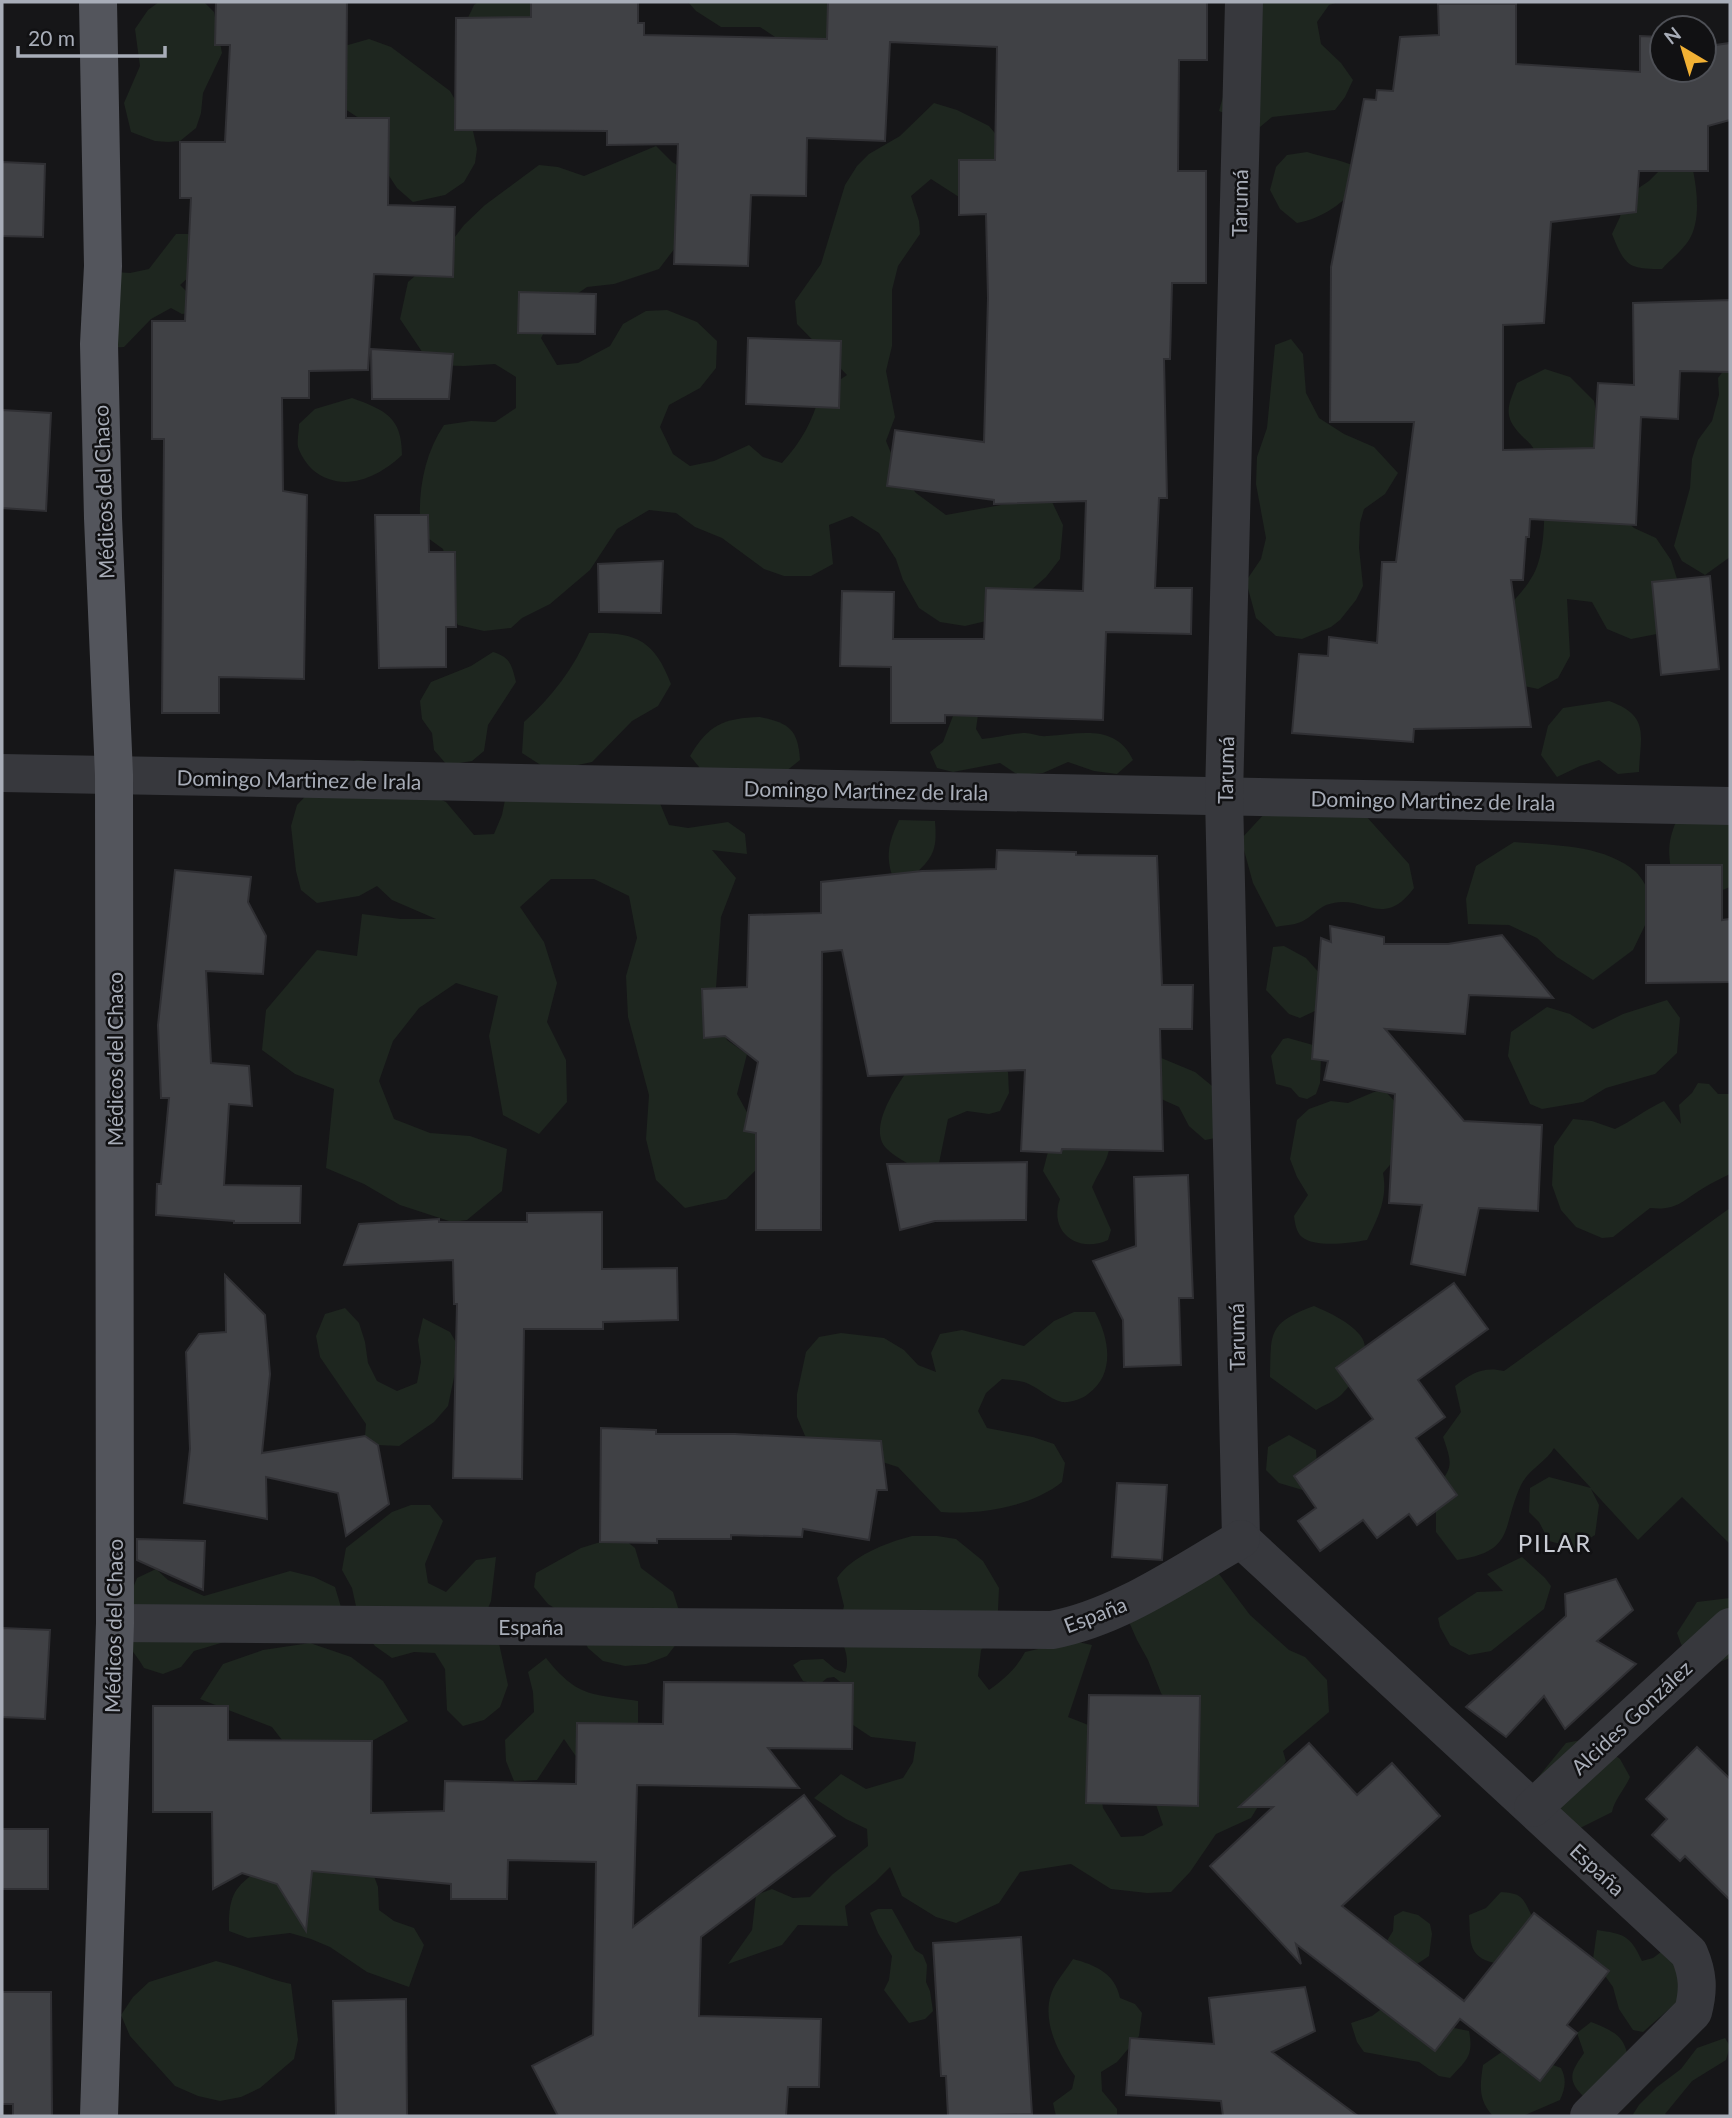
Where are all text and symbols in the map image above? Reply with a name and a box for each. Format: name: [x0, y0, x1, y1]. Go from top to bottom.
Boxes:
scale bar: [18, 14, 164, 58]
north arrow: [1648, 14, 1718, 84]
text: N: [1659, 22, 1685, 49]
text: 20 m: [28, 25, 75, 50]
street label: Tarumá: [1226, 169, 1252, 237]
street label: Médicos del Chaco: [87, 404, 119, 580]
street label: Tarumá: [1212, 736, 1238, 804]
street label: Domingo Martinez de Irala: [176, 764, 422, 794]
street label: Domingo Martinez de Irala: [743, 775, 989, 805]
street label: Domingo Martinez de Irala: [1310, 785, 1556, 815]
street label: Médicos del Chaco: [102, 972, 127, 1146]
street label: Tarumá: [1223, 1303, 1249, 1371]
district label: PILAR: [1518, 1528, 1592, 1557]
street label: Médicos del Chaco: [99, 1539, 127, 1713]
street label: España: [1060, 1591, 1130, 1637]
street label: España: [498, 1614, 564, 1639]
street label: Alcides González: [1565, 1655, 1697, 1779]
street label: España: [1566, 1838, 1630, 1900]

